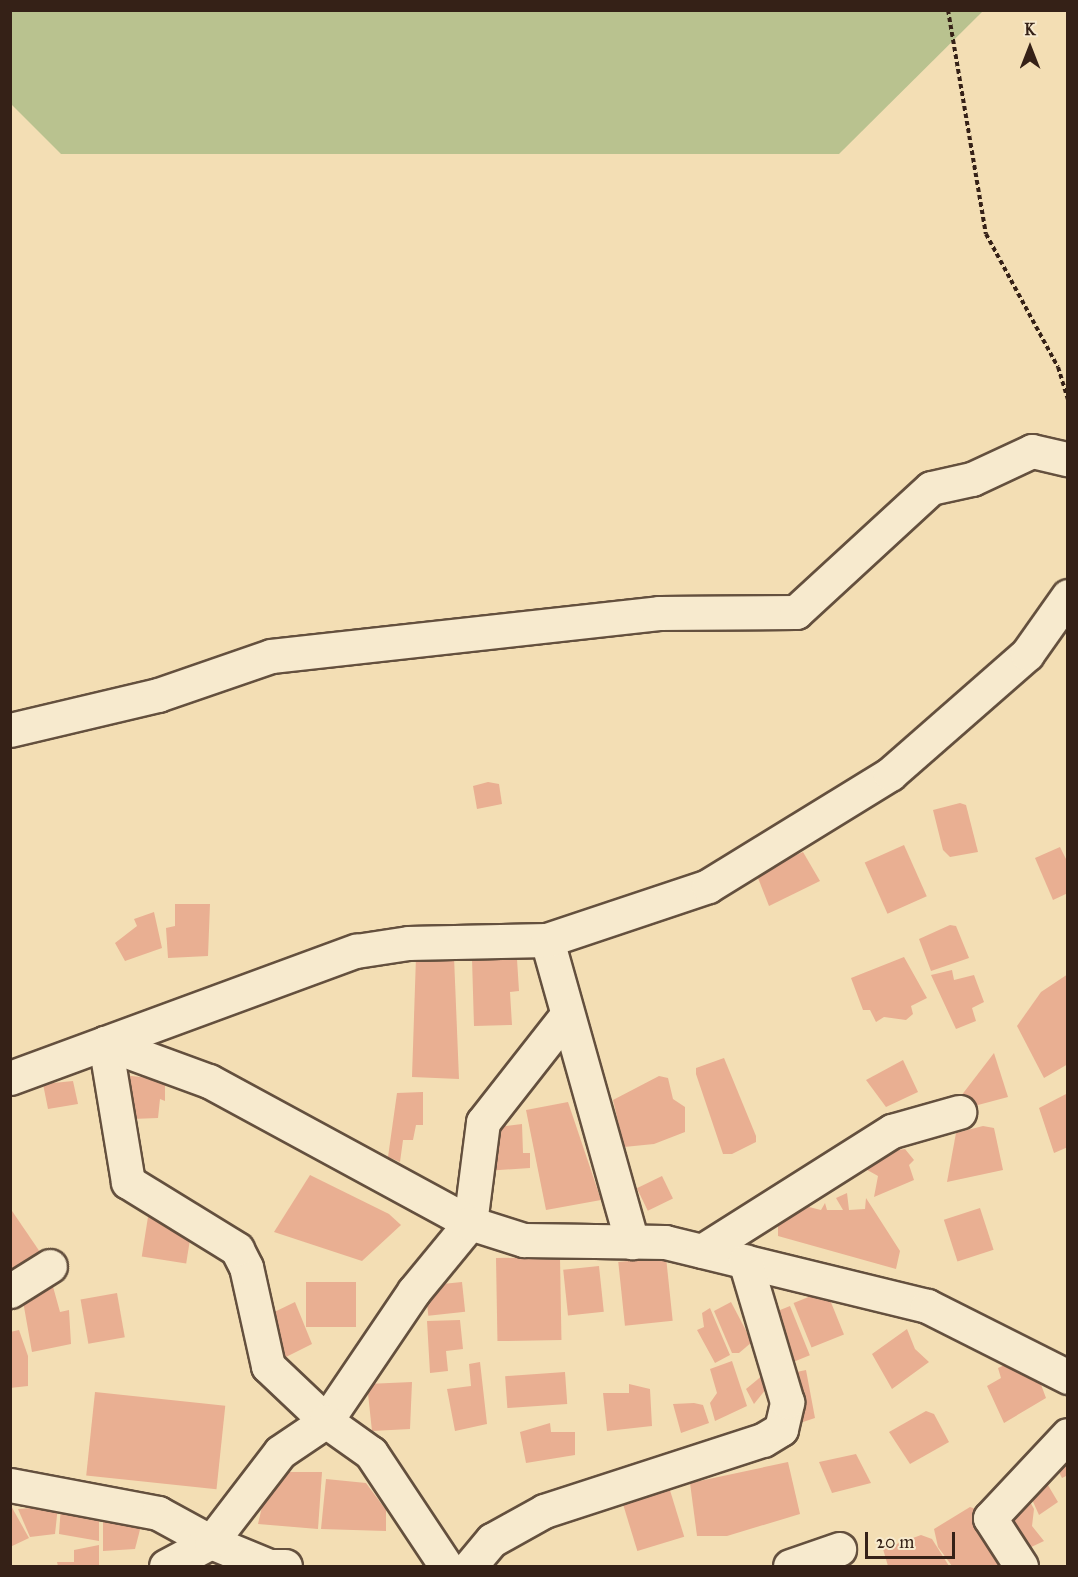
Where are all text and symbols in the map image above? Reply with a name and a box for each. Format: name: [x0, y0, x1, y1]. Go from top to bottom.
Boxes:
north arrow: [1000, 18, 1060, 78]
text: K: [1024, 20, 1036, 39]
scale bar: [868, 1520, 958, 1558]
text: 20 m: [876, 1531, 914, 1553]

